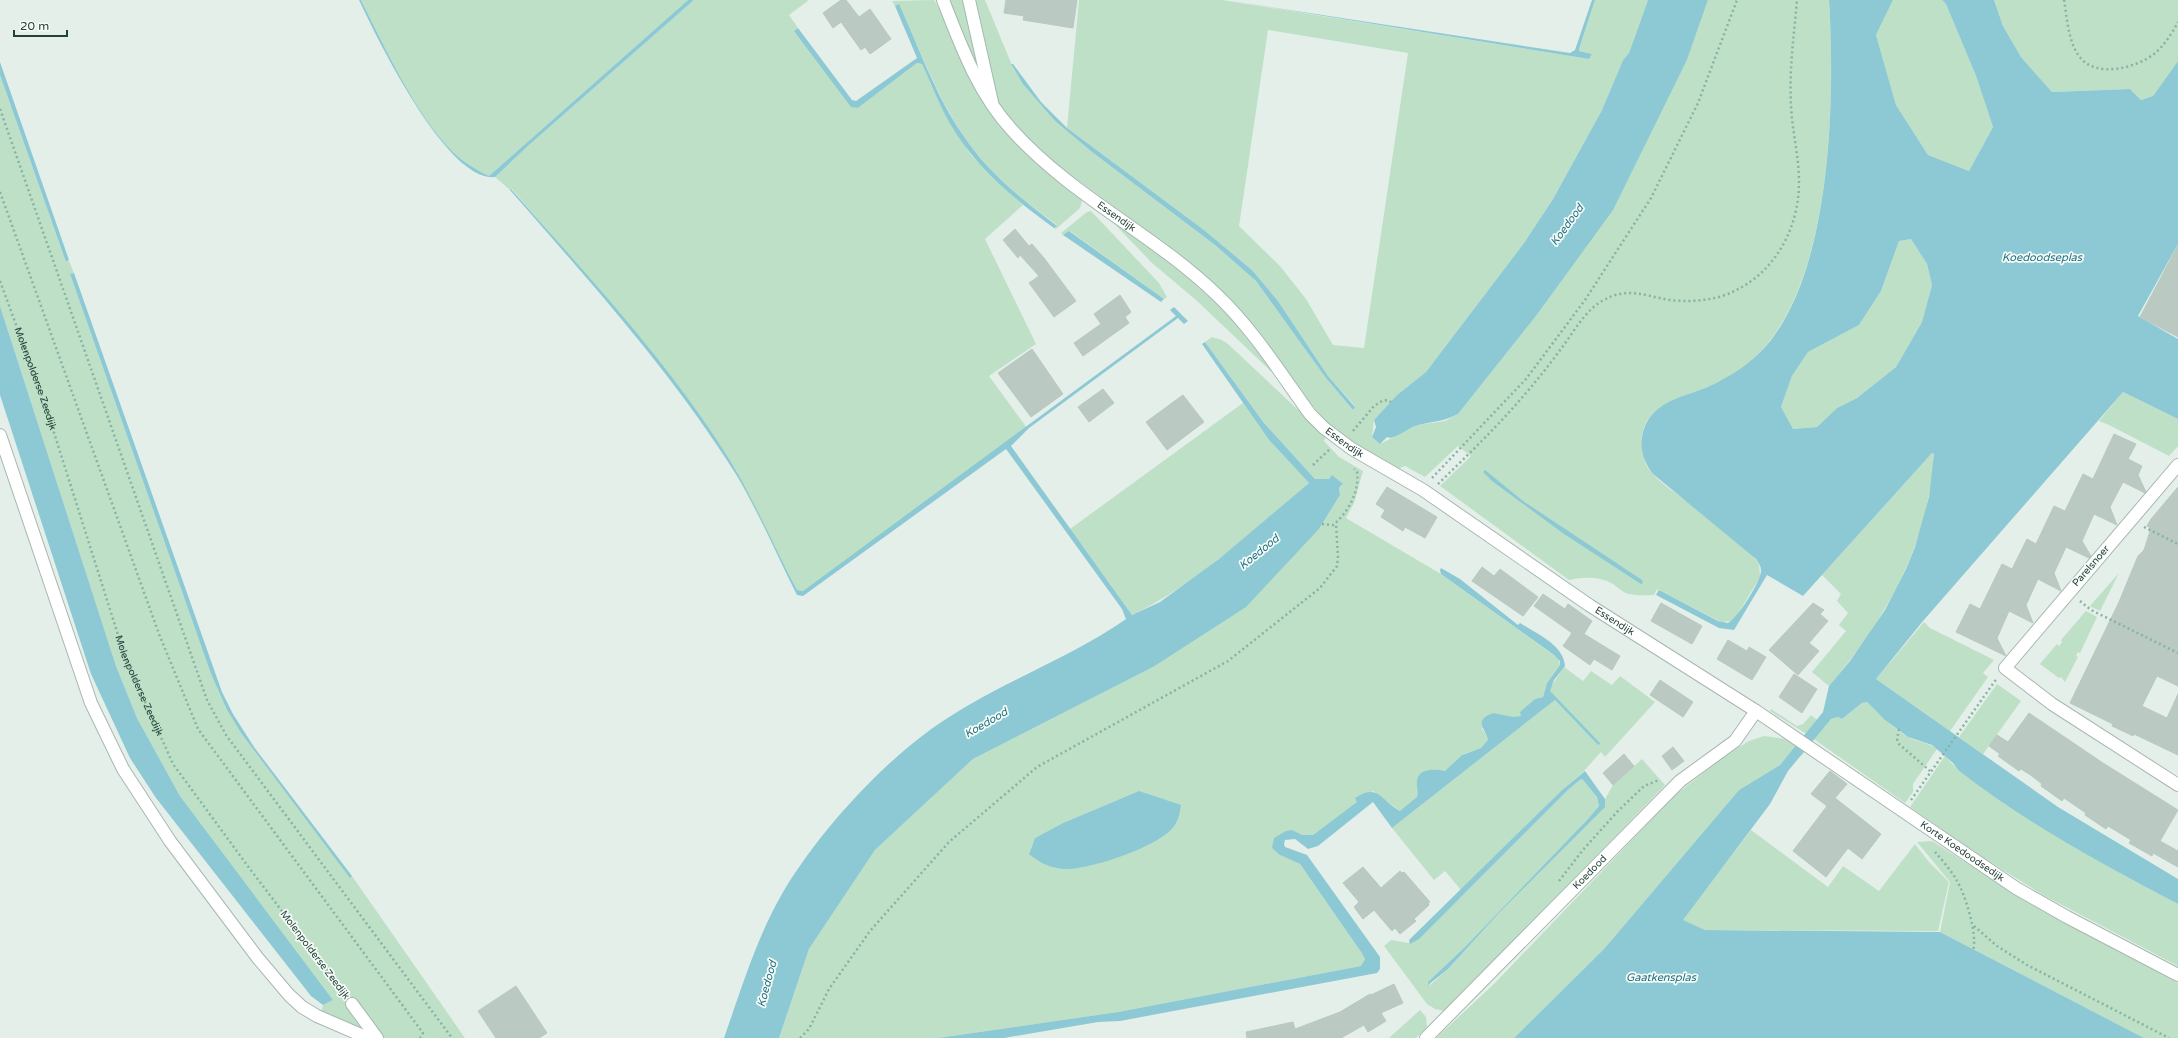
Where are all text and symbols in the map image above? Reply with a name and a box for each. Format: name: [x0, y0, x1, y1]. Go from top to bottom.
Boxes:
scale bar: [14, 12, 67, 38]
text: 20 m: [20, 19, 49, 33]
street label: Essendijk: [1095, 199, 1138, 235]
water label: Koedood: [1548, 200, 1587, 248]
water label: Koedoodseplas: [2002, 251, 2083, 264]
street label: Molenpolderse Zeedijk: [12, 326, 59, 432]
street label: Essendijk: [1323, 425, 1366, 461]
water label: Koedood: [1236, 531, 1283, 572]
street label: Parelsnoer: [2070, 543, 2112, 589]
street label: Essendijk: [1593, 604, 1637, 639]
street label: Molenpolderse Zeedijk: [113, 634, 166, 738]
water label: Koedood: [962, 704, 1012, 741]
street label: Korte Koedoodsedijk: [1918, 819, 2007, 885]
street label: Koedood: [1570, 853, 1609, 892]
street label: Molenpolderse Zeedijk: [278, 908, 353, 1002]
water label: Koedood: [755, 957, 780, 1009]
water label: Gaatkensplas: [1626, 971, 1697, 984]

